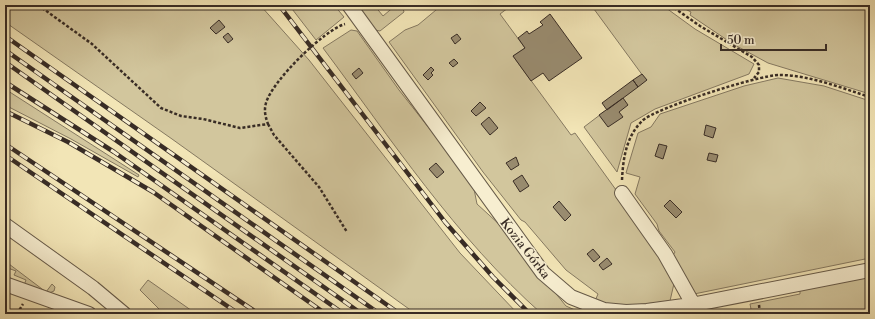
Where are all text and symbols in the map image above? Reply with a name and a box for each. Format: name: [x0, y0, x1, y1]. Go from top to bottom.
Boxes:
scale bar: [721, 26, 826, 52]
text: 50 m: [727, 33, 755, 48]
street label: Kozia Górka: [497, 215, 554, 282]

